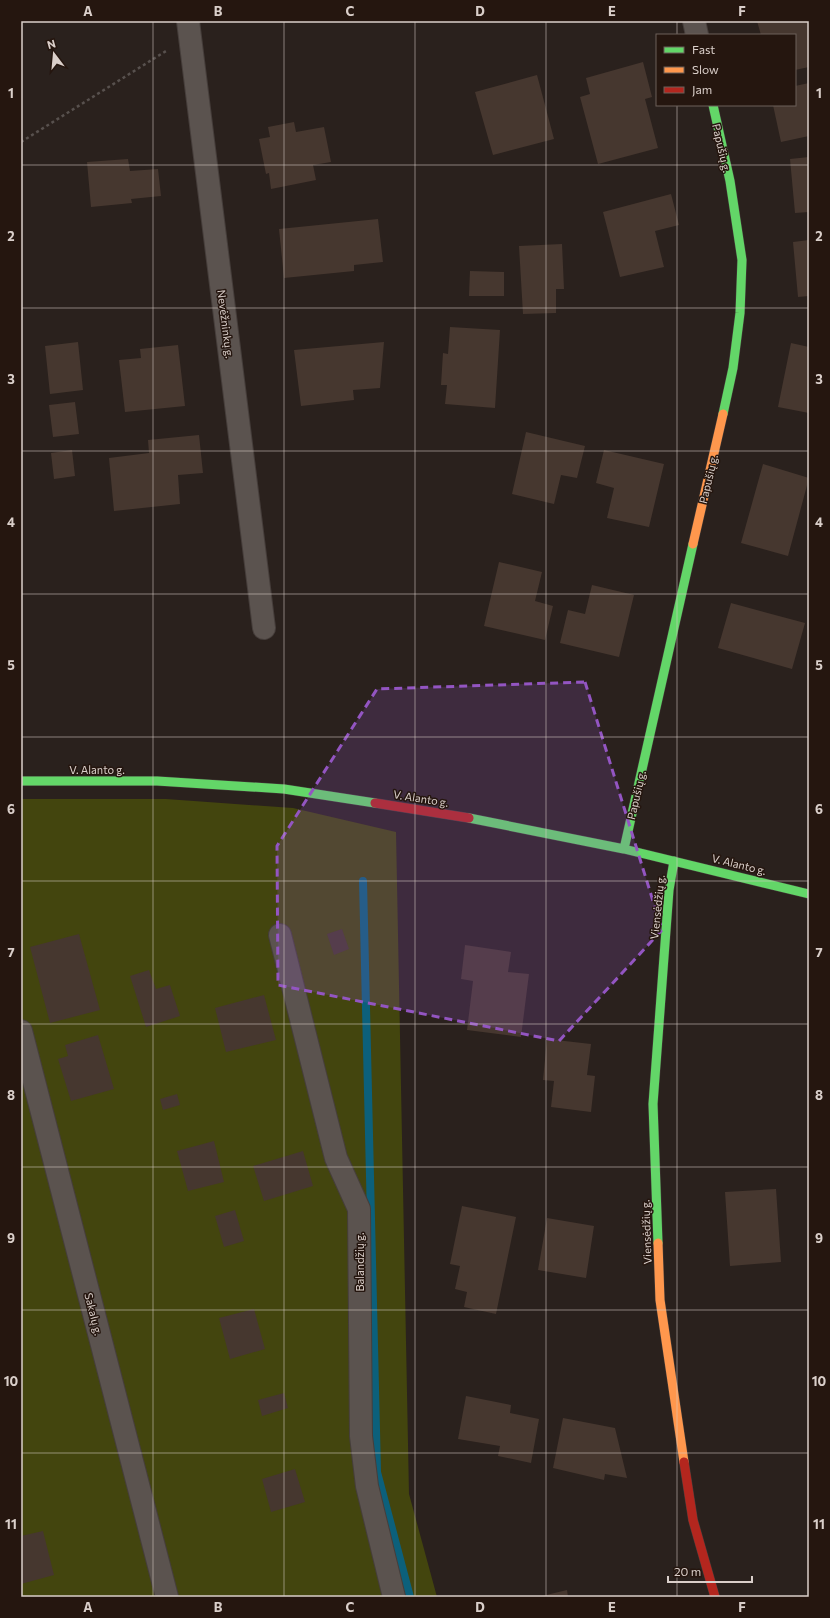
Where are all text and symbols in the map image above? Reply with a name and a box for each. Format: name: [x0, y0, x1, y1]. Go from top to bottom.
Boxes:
text: A: [83, 3, 93, 19]
text: B: [214, 3, 223, 19]
text: C: [346, 3, 355, 19]
text: D: [475, 3, 485, 19]
text: E: [608, 3, 616, 19]
text: F: [738, 3, 746, 19]
north arrow: [34, 34, 74, 74]
legend: [656, 34, 796, 106]
text: N: [45, 37, 57, 51]
text: Fast: [692, 42, 715, 56]
text: Slow: [692, 62, 719, 76]
text: Jam: [692, 82, 712, 97]
text: 1: [8, 85, 14, 101]
text: 1: [816, 85, 822, 101]
street label: Papušių g.: [710, 122, 734, 174]
text: 2: [7, 228, 15, 244]
text: 2: [815, 228, 823, 244]
street label: Nevėžninkų g.: [215, 289, 237, 359]
text: 3: [7, 371, 15, 387]
text: 3: [815, 371, 823, 387]
street label: Papušių g.: [696, 453, 720, 505]
text: 4: [7, 514, 15, 530]
text: 4: [815, 514, 823, 530]
text: 5: [7, 657, 15, 673]
text: 5: [815, 657, 823, 673]
street label: V. Alanto g.: [69, 763, 125, 776]
street label: Papušių g.: [624, 769, 648, 821]
street label: V. Alanto g.: [392, 787, 450, 809]
text: 6: [7, 801, 15, 817]
text: 6: [815, 801, 823, 817]
street label: V. Alanto g.: [710, 851, 768, 877]
street label: Viensėdžių g.: [647, 874, 667, 940]
text: 7: [7, 944, 15, 960]
text: 7: [815, 944, 823, 960]
text: 8: [7, 1087, 15, 1103]
text: 8: [815, 1087, 823, 1103]
street label: Viensėdžių g.: [638, 1199, 654, 1265]
text: 9: [7, 1230, 15, 1246]
text: 9: [815, 1230, 823, 1246]
street label: Balandžių g.: [353, 1232, 366, 1292]
street label: Sakalų g.: [82, 1291, 106, 1337]
text: 10: [4, 1373, 19, 1389]
text: 10: [812, 1373, 827, 1389]
text: 11: [5, 1516, 17, 1532]
text: 11: [813, 1516, 825, 1532]
scale bar: [668, 1558, 752, 1584]
text: 20 m: [674, 1564, 701, 1578]
text: A: [83, 1599, 93, 1615]
text: B: [214, 1599, 223, 1615]
text: C: [346, 1599, 355, 1615]
text: D: [475, 1599, 485, 1615]
text: E: [608, 1599, 616, 1615]
text: F: [738, 1599, 746, 1615]

